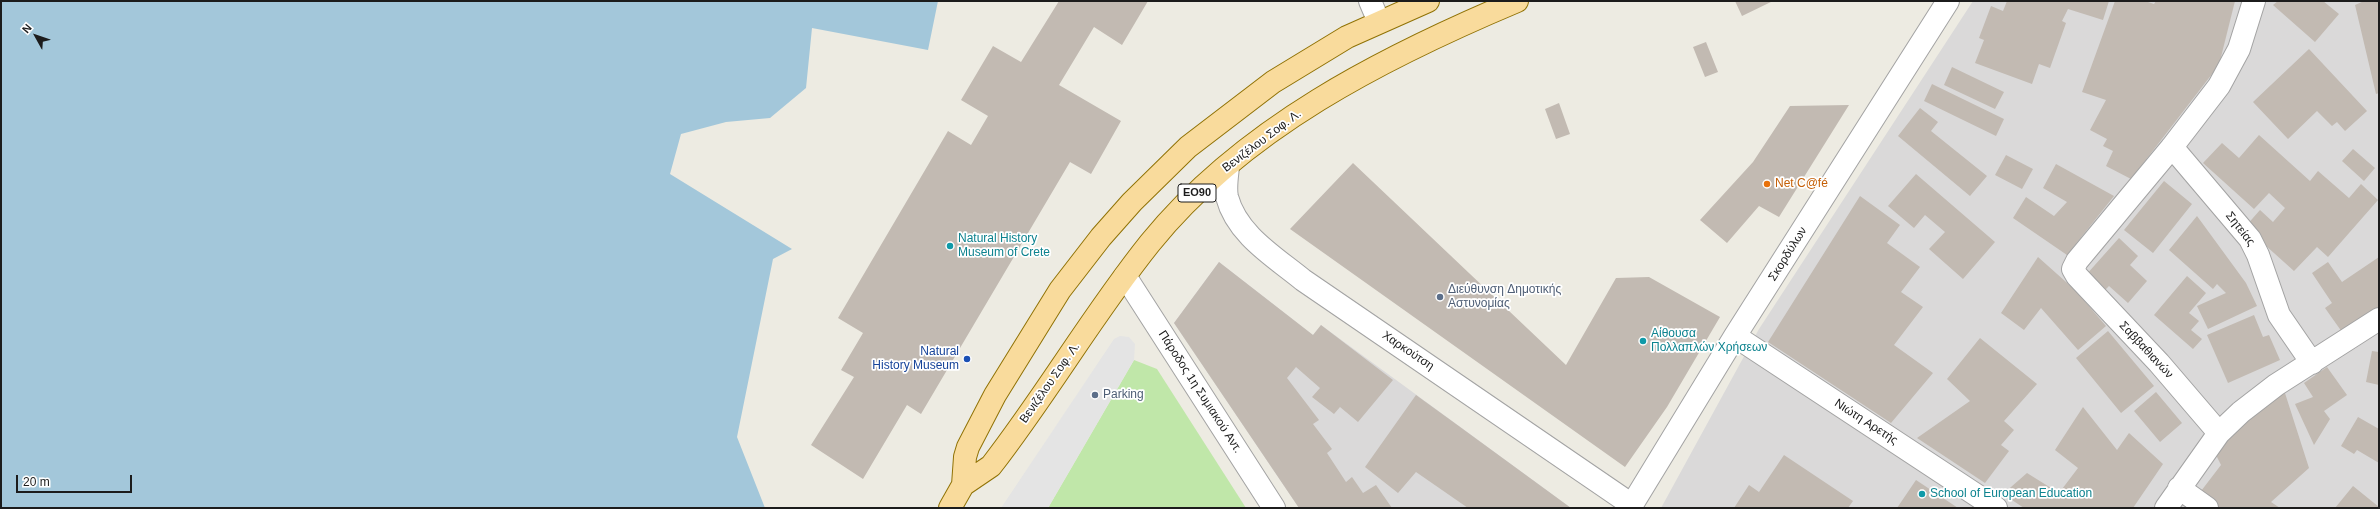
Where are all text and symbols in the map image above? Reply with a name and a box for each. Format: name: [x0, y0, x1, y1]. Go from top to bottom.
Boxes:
north arrow: [16, 16, 56, 56]
text: N: [20, 21, 34, 35]
street label: Βενιζέλου Σοφ. Λ.: [1220, 107, 1304, 175]
place label: Net C@fé: [1775, 177, 1828, 191]
marker: Net C@fé: [1762, 179, 1772, 189]
road number: ΕΟ90: [1178, 184, 1216, 202]
street label: Σητείας: [2222, 209, 2258, 249]
street label: Σκορδύλων: [1766, 224, 1810, 284]
place label: Natural History Museum of Crete: [958, 232, 1050, 260]
marker: Natural History Museum of Crete: [945, 241, 955, 251]
place label: Διεύθυνση Δημοτικής Αστυνομίας: [1448, 283, 1561, 311]
marker: Διεύθυνση Δημοτικής Αστυνομίας: [1435, 292, 1445, 302]
street label: Σαββαθιανών: [2116, 318, 2176, 382]
place label: Αίθουσα Πολλαπλών Χρήσεων: [1651, 327, 1767, 355]
street label: Πάροδος 1η Συμιακού Αντ.: [1155, 328, 1245, 456]
street label: Χαρκούτση: [1379, 328, 1437, 374]
marker: Αίθουσα Πολλαπλών Χρήσεων: [1638, 336, 1648, 346]
street label: Βενιζέλου Σοφ. Λ.: [1017, 340, 1083, 426]
place label: Natural History Museum: [872, 345, 959, 373]
marker: Natural History Museum: [962, 354, 972, 364]
place label: Parking: [1103, 388, 1144, 402]
marker: Parking: [1090, 390, 1100, 400]
street label: Νιώτη Αρετής: [1832, 396, 1900, 448]
scale bar: [18, 467, 134, 493]
text: 20 m: [23, 475, 50, 489]
place label: School of European Education: [1930, 487, 2092, 501]
marker: School of European Education: [1917, 489, 1927, 499]

